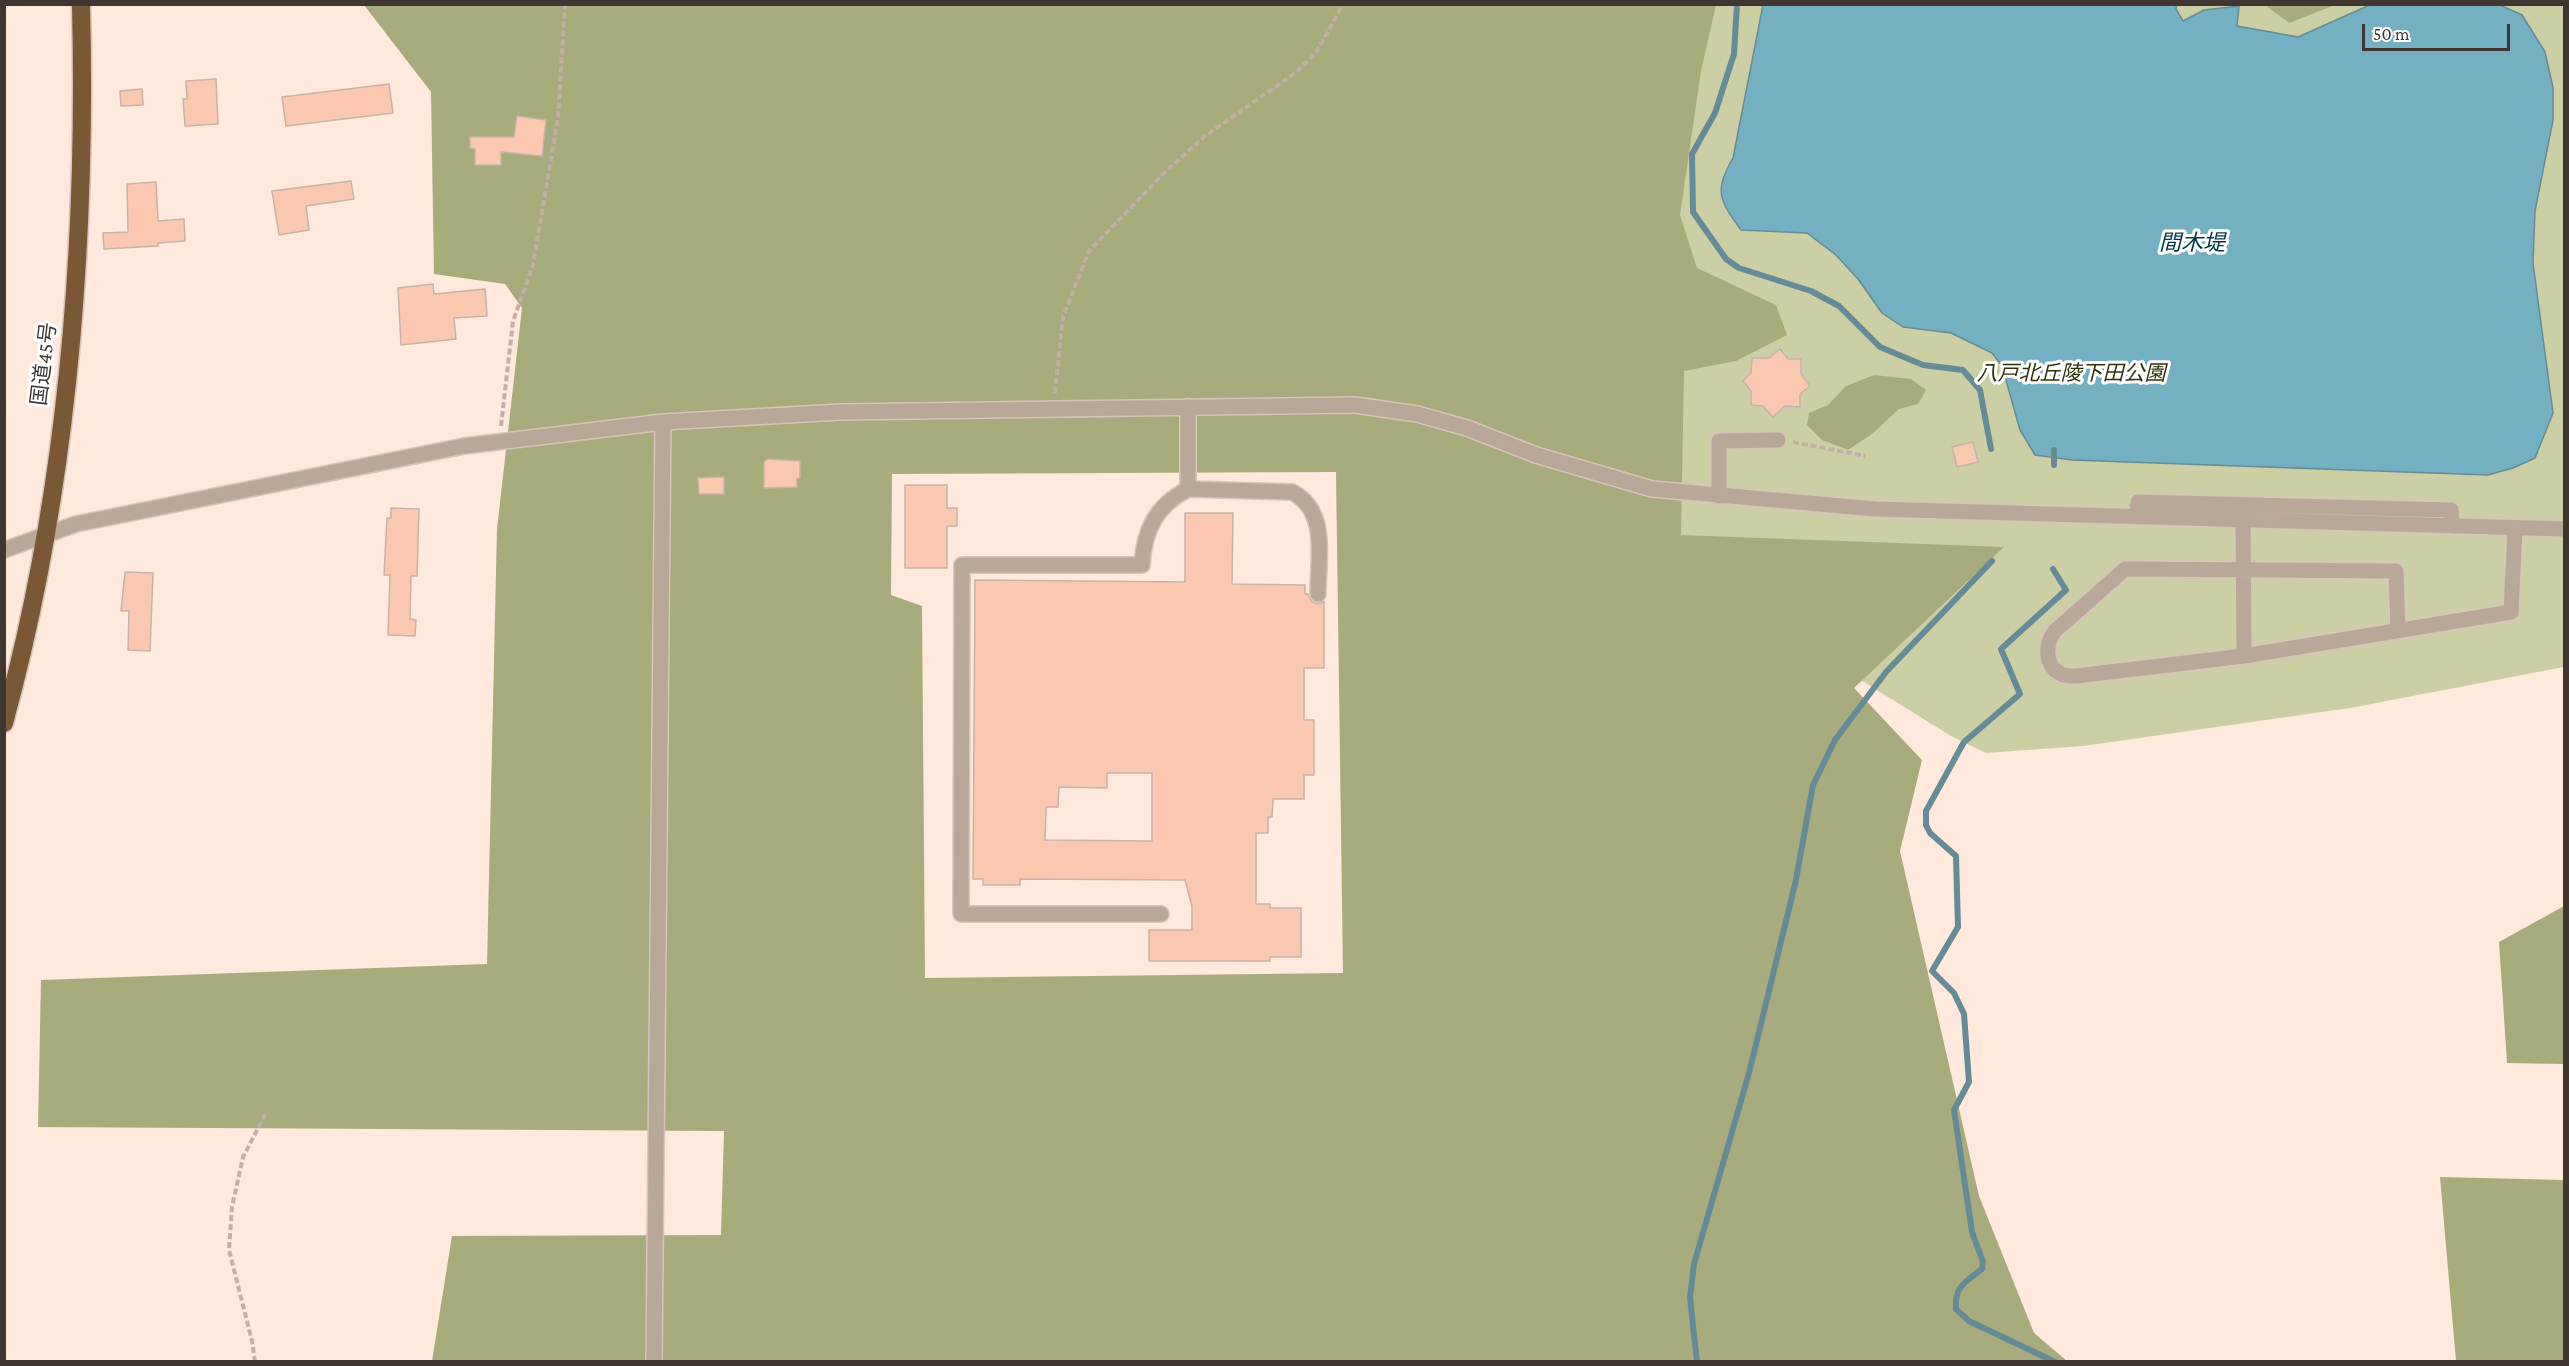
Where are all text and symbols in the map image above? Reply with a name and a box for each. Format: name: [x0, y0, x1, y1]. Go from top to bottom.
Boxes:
scale bar: [2365, 12, 2514, 50]
text: 50 m: [2373, 24, 2410, 44]
water label: 間木堤: [2159, 230, 2225, 256]
street label: 国道45号: [26, 321, 62, 407]
park label: 八戸北丘陵下田公園: [1977, 361, 2165, 387]

